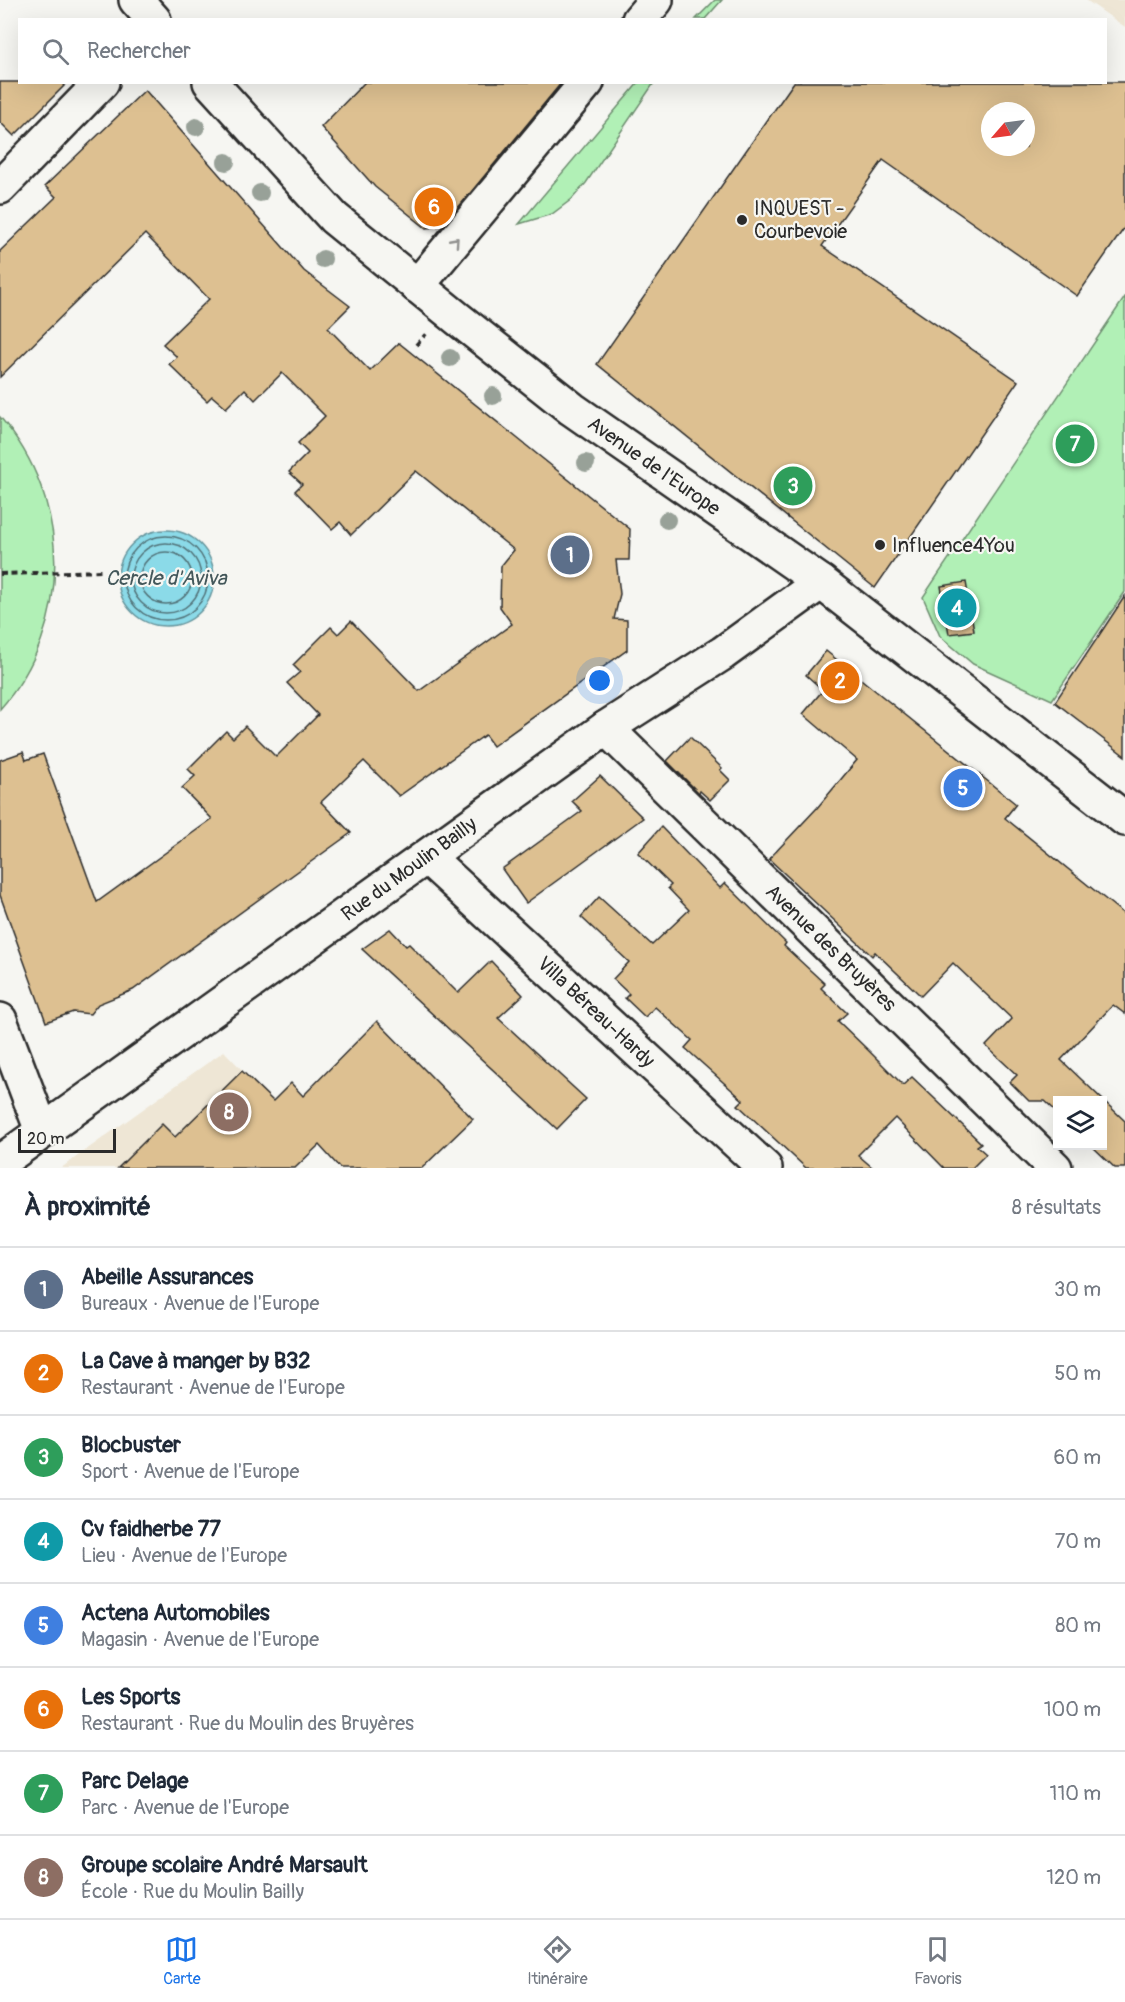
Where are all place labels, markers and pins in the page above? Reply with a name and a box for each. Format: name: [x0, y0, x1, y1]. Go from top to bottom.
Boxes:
pin: 6: [414, 184, 454, 230]
place label: INQUEST - Courbevoie: [754, 196, 847, 244]
marker: INQUEST - Courbevoie: [735, 213, 749, 227]
pin: 7: [1056, 422, 1094, 466]
pin: 3: [774, 464, 812, 508]
pin: 1: [550, 532, 590, 578]
place label: Influence4You: [892, 533, 1015, 558]
marker: Influence4You: [873, 538, 887, 552]
pin: 4: [938, 586, 976, 630]
pin: 2: [820, 658, 860, 704]
pin: 5: [944, 766, 982, 810]
pin: 8: [210, 1090, 248, 1134]

